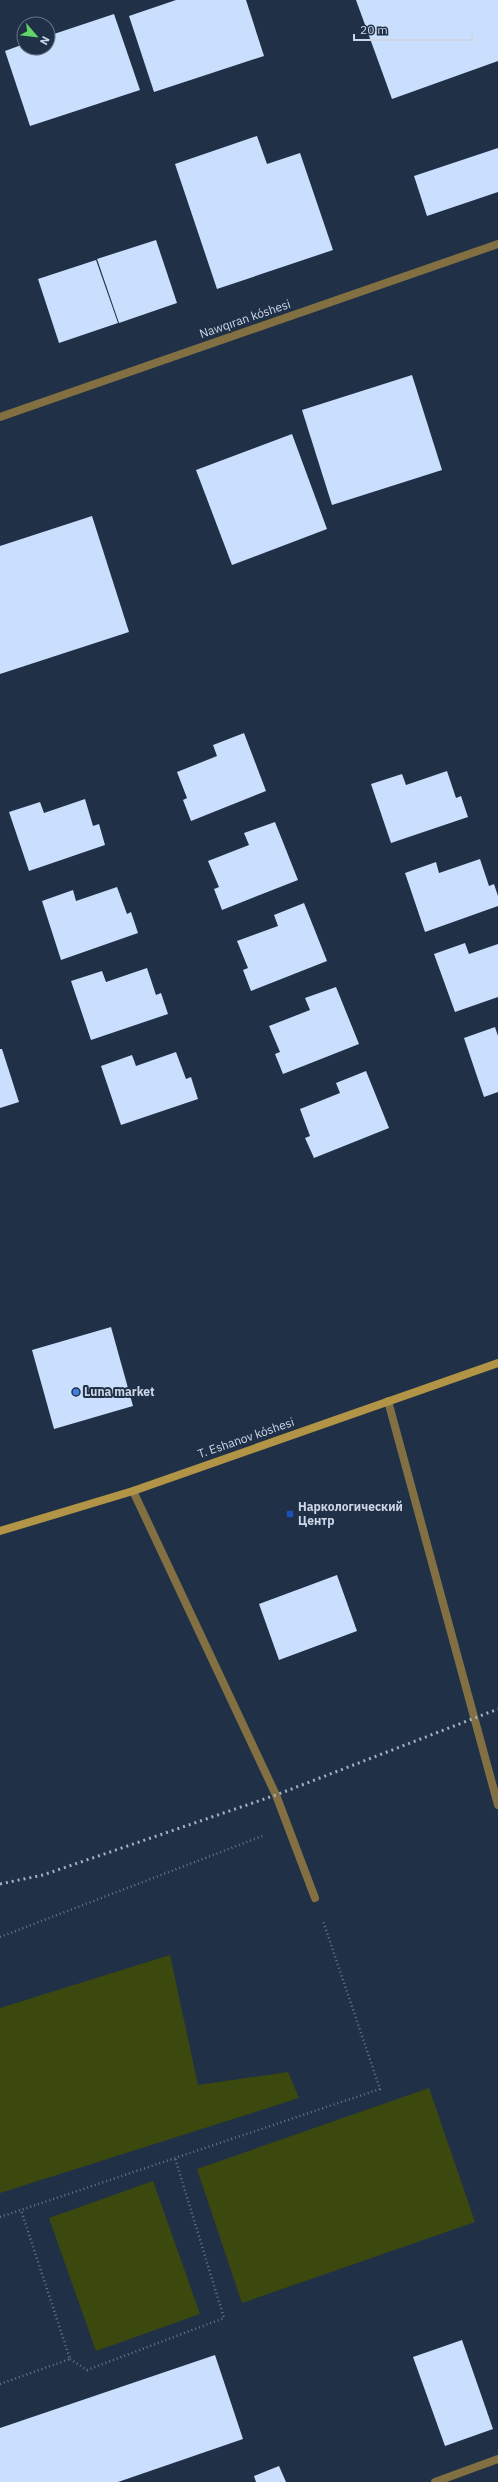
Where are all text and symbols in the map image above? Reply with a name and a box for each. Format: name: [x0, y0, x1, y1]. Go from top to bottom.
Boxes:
north arrow: [16, 16, 56, 56]
scale bar: [354, 16, 472, 42]
text: 20 m: [360, 22, 388, 37]
text: N: [37, 34, 53, 48]
street label: Nawqıran kóshesi: [197, 296, 292, 341]
place label: Luna market: [84, 1384, 155, 1399]
marker: Luna market: [71, 1387, 81, 1397]
street label: T. Eshanov kóshesi: [196, 1414, 296, 1461]
place label: Наркологический Центр: [298, 1499, 403, 1528]
marker: Наркологический Центр: [285, 1509, 295, 1519]

